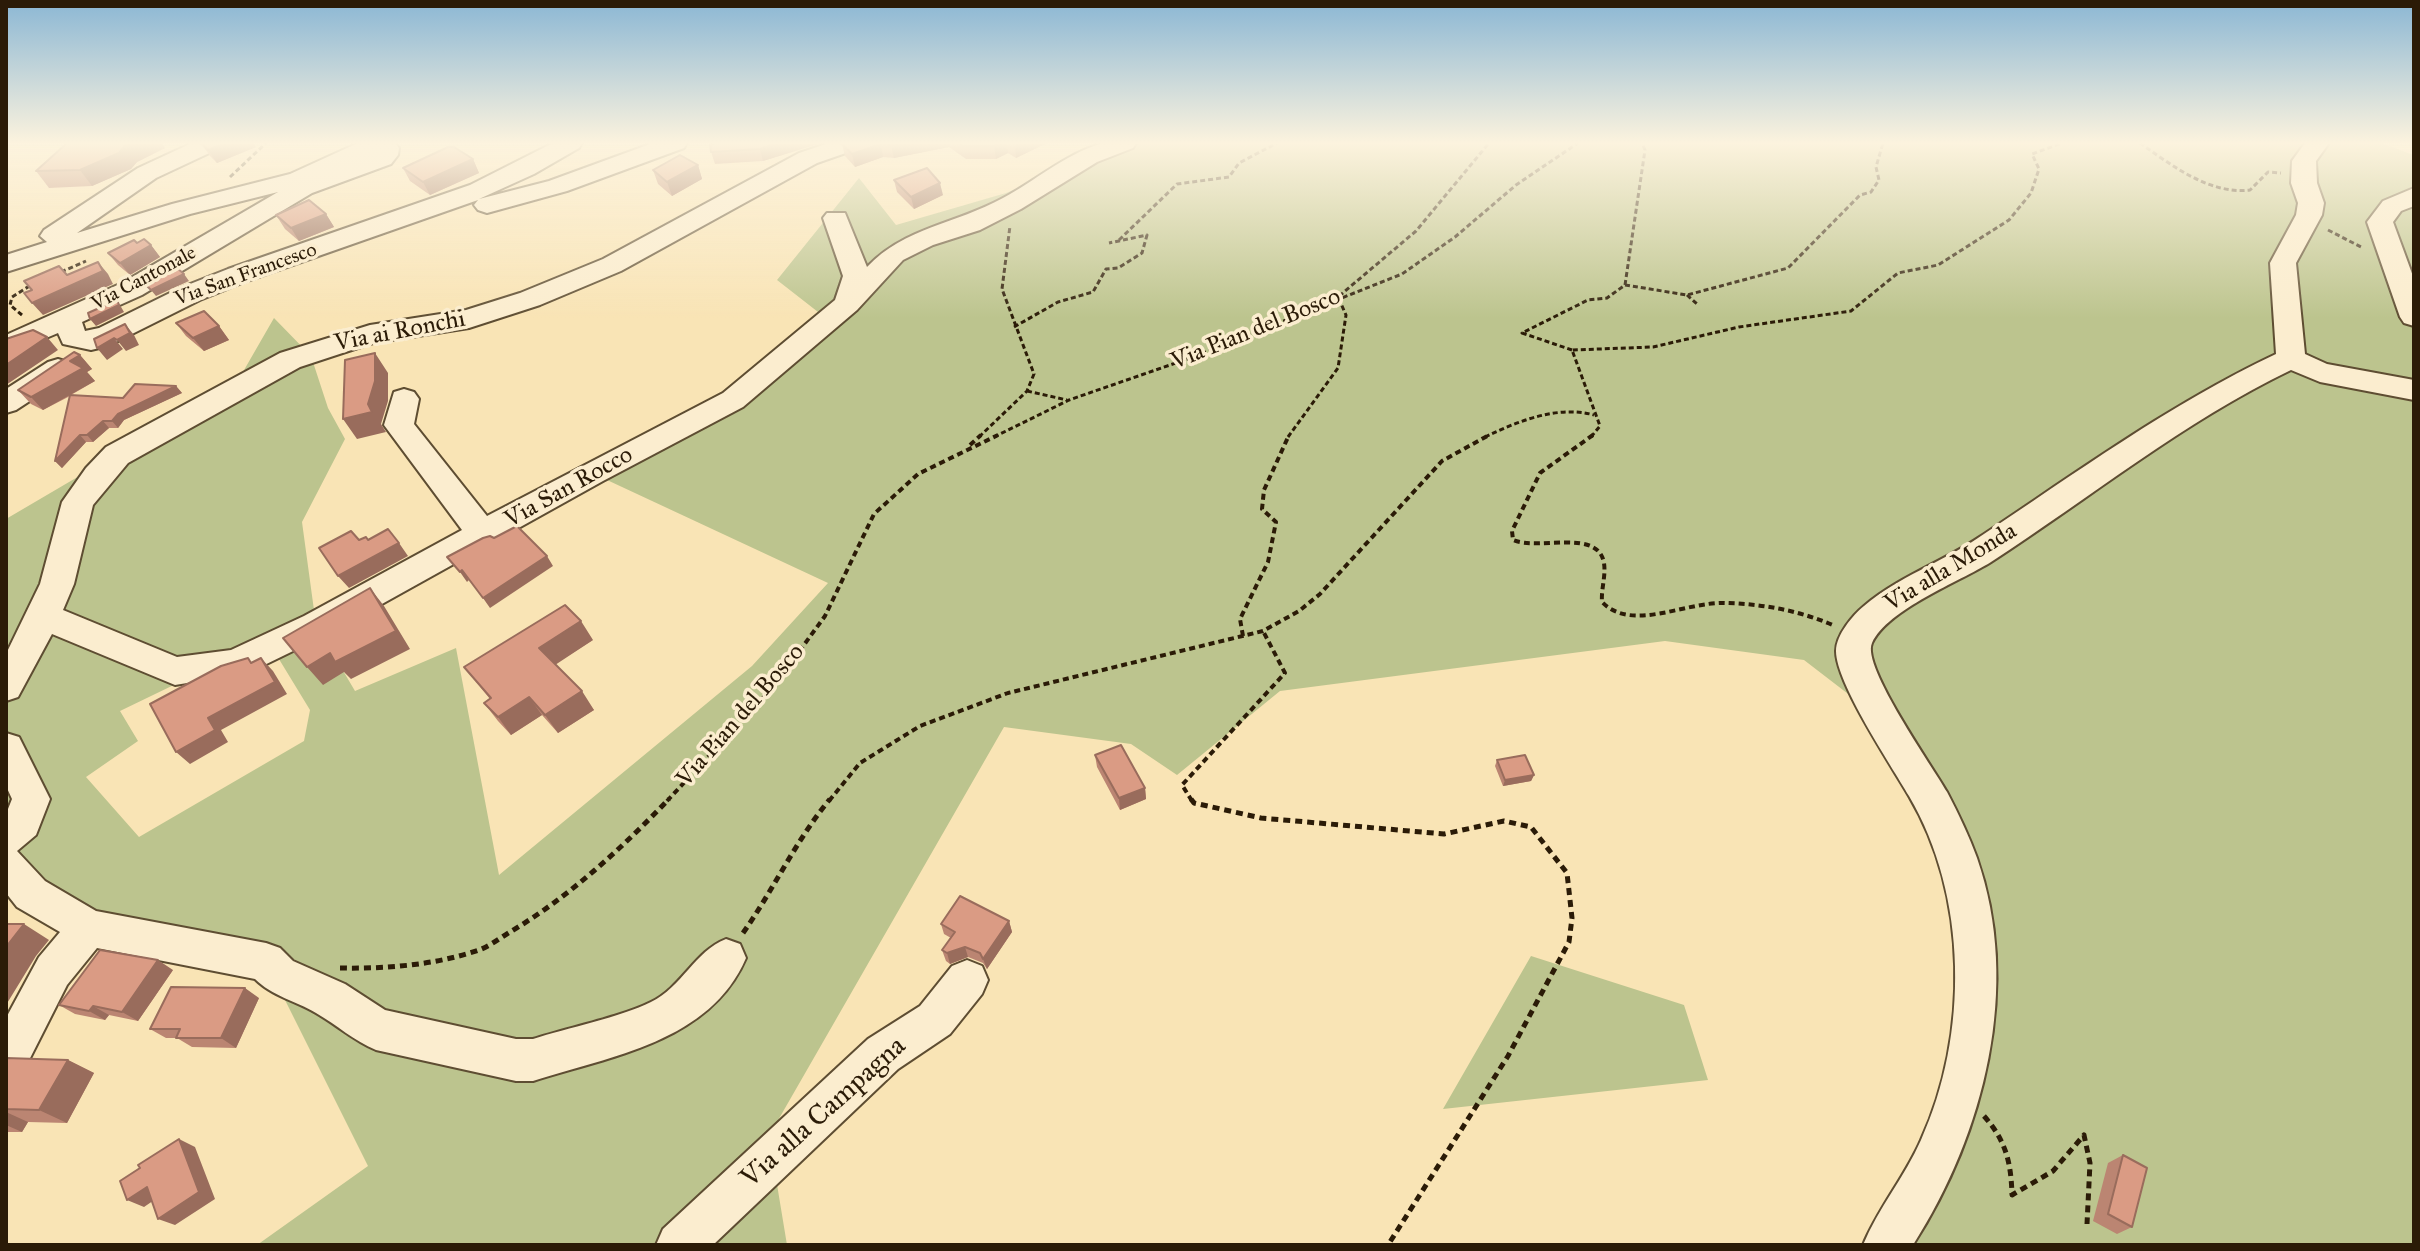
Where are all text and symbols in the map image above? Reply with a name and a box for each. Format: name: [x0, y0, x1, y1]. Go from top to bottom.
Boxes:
street label: Via San Francesco: [172, 238, 320, 312]
street label: Via Cantonale: [88, 241, 200, 317]
street label: Via Pian del Bosco: [1167, 283, 1345, 377]
street label: Via ai Ronchi: [332, 305, 468, 359]
street label: Via San Rocco: [500, 441, 638, 535]
street label: Via alla Monda: [1880, 517, 2022, 619]
street label: Via Pian del Bosco: [671, 639, 811, 793]
street label: Via alla Campagna: [735, 1030, 913, 1196]

